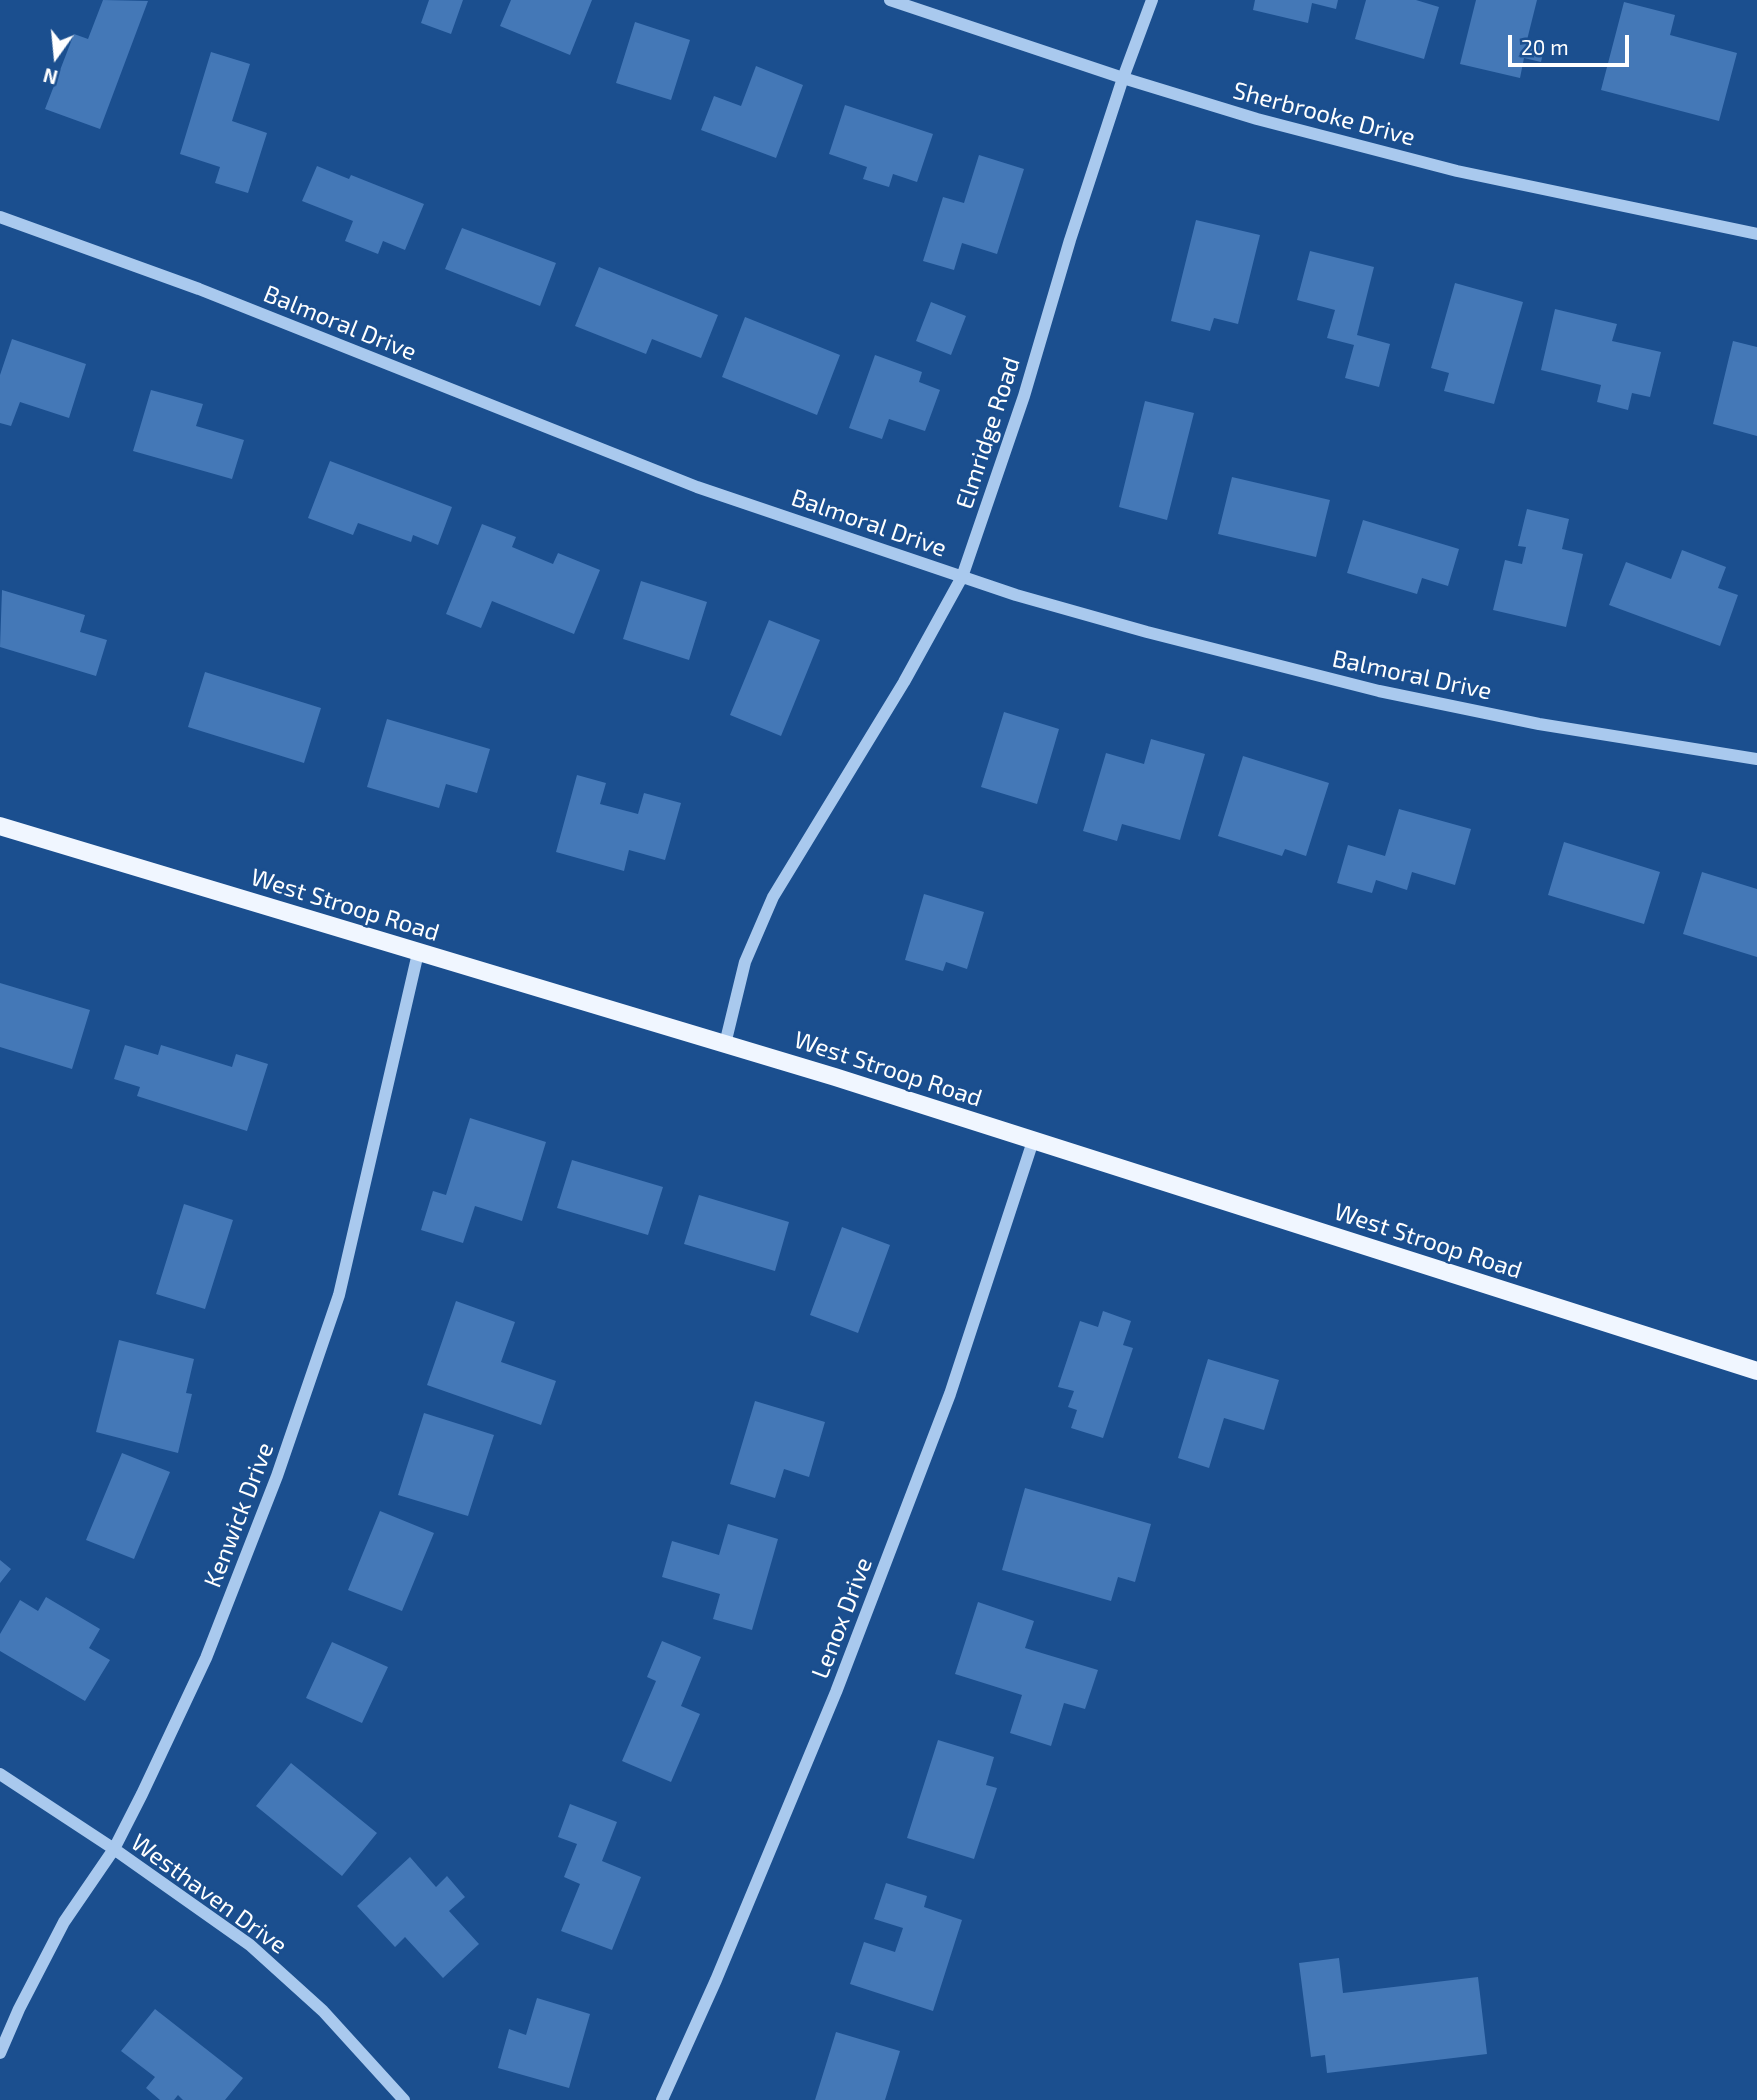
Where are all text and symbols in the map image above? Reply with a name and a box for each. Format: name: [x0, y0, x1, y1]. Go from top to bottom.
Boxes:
north arrow: [21, 21, 91, 91]
scale bar: [1512, 21, 1633, 65]
text: 20 m: [1521, 34, 1569, 59]
text: N: [41, 64, 60, 90]
street label: Sherbrooke Drive: [1230, 76, 1418, 152]
street label: Balmoral Drive: [259, 279, 421, 367]
street label: Elmridge Road: [950, 354, 1026, 512]
street label: Balmoral Drive: [788, 483, 950, 563]
street label: Balmoral Drive: [1330, 644, 1494, 706]
street label: West Stroop Road: [247, 863, 443, 947]
street label: West Stroop Road: [791, 1025, 985, 1113]
street label: West Stroop Road: [1331, 1197, 1525, 1285]
street label: Kenwick Drive: [198, 1439, 280, 1591]
street label: Lenox Drive: [806, 1553, 878, 1683]
street label: Westhaven Drive: [126, 1828, 292, 1960]

